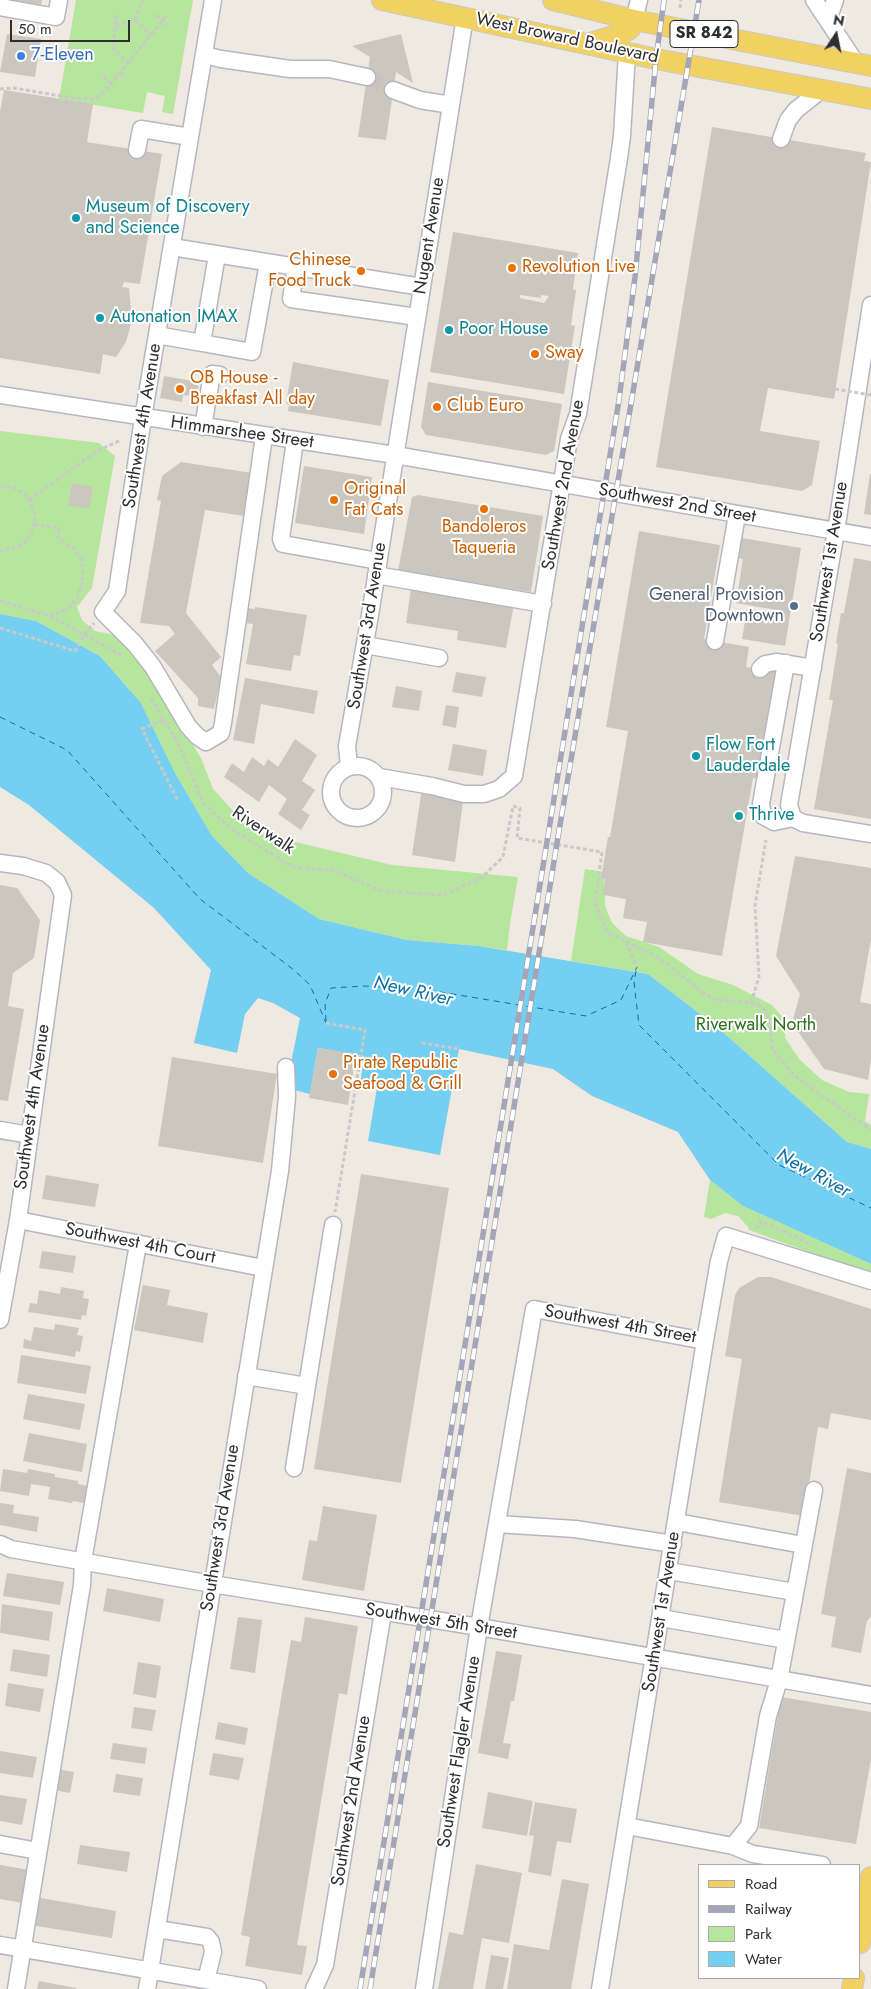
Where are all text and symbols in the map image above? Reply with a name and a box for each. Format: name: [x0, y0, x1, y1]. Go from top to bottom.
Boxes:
street label: West Broward Boulevard: [474, 9, 660, 69]
text: N: [831, 9, 846, 31]
scale bar: [12, 10, 132, 42]
north arrow: [811, 10, 861, 60]
text: 50 m: [18, 18, 52, 40]
road number: SR 842: [670, 20, 738, 48]
place label: 7-Eleven: [31, 45, 94, 67]
marker: 7-Eleven: [15, 50, 27, 62]
street label: Nugent Avenue: [410, 176, 450, 296]
place label: Museum of Discovery and Science: [86, 197, 250, 240]
marker: Museum of Discovery and Science: [70, 212, 82, 224]
place label: Chinese Food Truck: [268, 250, 351, 292]
place label: Revolution Live: [522, 257, 636, 279]
marker: Revolution Live: [506, 262, 518, 274]
marker: Chinese Food Truck: [355, 265, 367, 277]
place label: Autonation IMAX: [110, 307, 238, 329]
marker: Autonation IMAX: [94, 312, 106, 324]
place label: Poor House: [459, 319, 548, 341]
marker: Poor House: [443, 324, 455, 336]
street label: Southwest 4th Avenue: [119, 342, 167, 510]
place label: Sway: [545, 343, 584, 365]
marker: Sway: [529, 348, 541, 360]
place label: OB House - Breakfast All day: [190, 368, 315, 410]
marker: OB House - Breakfast All day: [174, 383, 186, 395]
place label: Club Euro: [447, 396, 524, 418]
street label: Southwest 2nd Avenue: [538, 398, 590, 572]
marker: Club Euro: [431, 401, 443, 413]
street label: Himmarshee Street: [169, 412, 315, 454]
place label: Original Fat Cats: [344, 479, 406, 522]
street label: Southwest 2nd Street: [597, 480, 757, 528]
street label: Southwest 1st Avenue: [807, 480, 853, 644]
marker: Original Fat Cats: [328, 494, 340, 506]
marker: Bandoleros Taqueria: [478, 503, 490, 515]
place label: Bandoleros Taqueria: [442, 517, 526, 560]
street label: Southwest 3rd Avenue: [344, 541, 392, 711]
place label: General Provision Downtown: [649, 585, 784, 628]
marker: General Provision Downtown: [788, 600, 800, 612]
place label: Flow Fort Lauderdale: [706, 735, 790, 778]
marker: Flow Fort Lauderdale: [690, 750, 702, 762]
street label: Riverwalk: [227, 802, 299, 860]
place label: Thrive: [749, 805, 795, 827]
marker: Thrive: [733, 810, 745, 822]
water label: New River: [371, 972, 455, 1012]
park label: Riverwalk North: [696, 1015, 816, 1037]
street label: Southwest 4th Avenue: [11, 1023, 55, 1191]
place label: Pirate Republic Seafood & Grill: [343, 1053, 462, 1096]
marker: Pirate Republic Seafood & Grill: [327, 1068, 339, 1080]
water label: New River: [772, 1145, 854, 1203]
street label: Southwest 4th Court: [63, 1219, 217, 1269]
street label: Southwest 4th Street: [542, 1301, 698, 1349]
street label: Southwest 3rd Avenue: [197, 1443, 245, 1613]
street label: Southwest 1st Avenue: [639, 1530, 685, 1694]
street label: Southwest 5th Street: [364, 1599, 518, 1645]
street label: Southwest Flagler Avenue: [434, 1654, 486, 1850]
street label: Southwest 2nd Avenue: [328, 1714, 376, 1888]
legend: [698, 1864, 861, 1979]
text: Road: [745, 1873, 777, 1895]
text: Railway: [745, 1898, 792, 1920]
text: Park: [745, 1923, 772, 1945]
text: Water: [745, 1948, 782, 1970]

